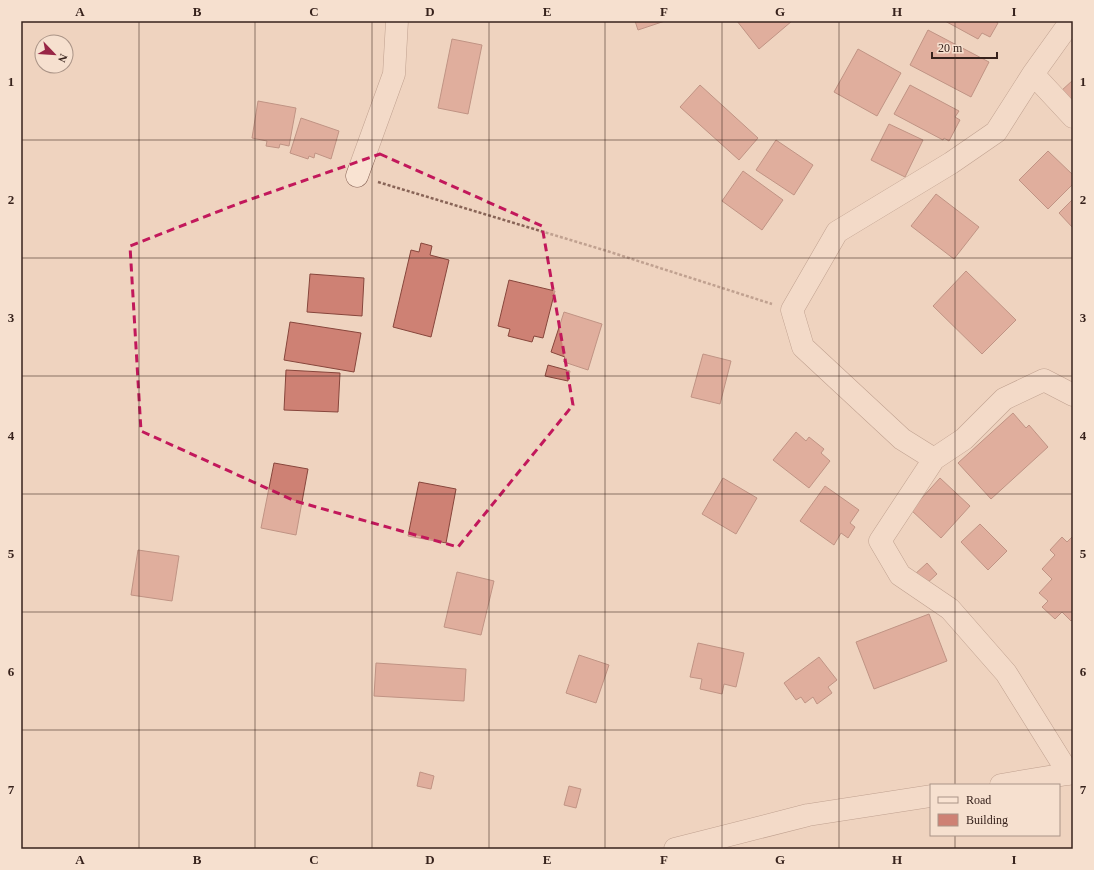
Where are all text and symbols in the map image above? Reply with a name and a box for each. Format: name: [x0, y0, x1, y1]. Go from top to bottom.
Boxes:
text: A: [75, 4, 85, 19]
text: B: [193, 4, 202, 19]
text: C: [309, 4, 319, 19]
text: D: [425, 4, 435, 19]
text: E: [543, 4, 551, 19]
text: F: [660, 4, 668, 19]
text: G: [775, 4, 785, 19]
text: H: [892, 4, 902, 19]
text: I: [1011, 4, 1017, 19]
north arrow: [34, 34, 74, 74]
scale bar: [932, 34, 997, 60]
text: 20 m: [938, 41, 963, 55]
text: N: [56, 52, 70, 64]
text: 1: [8, 74, 14, 89]
text: 1: [1080, 74, 1086, 89]
text: 2: [8, 192, 14, 207]
text: 2: [1080, 192, 1086, 207]
text: 3: [8, 310, 15, 325]
text: 3: [1080, 310, 1087, 325]
text: 4: [8, 428, 15, 443]
text: 4: [1080, 428, 1087, 443]
text: 5: [8, 546, 15, 561]
text: 5: [1080, 546, 1087, 561]
text: 6: [8, 664, 15, 679]
text: 6: [1080, 664, 1087, 679]
text: 7: [8, 782, 15, 797]
text: 7: [1080, 782, 1087, 797]
legend: [930, 784, 1060, 836]
text: Road: [966, 793, 991, 807]
text: Building: [966, 813, 1008, 827]
text: A: [75, 852, 85, 867]
text: B: [193, 852, 202, 867]
text: C: [309, 852, 319, 867]
text: D: [425, 852, 435, 867]
text: E: [543, 852, 551, 867]
text: F: [660, 852, 668, 867]
text: G: [775, 852, 785, 867]
text: H: [892, 852, 902, 867]
text: I: [1011, 852, 1017, 867]

